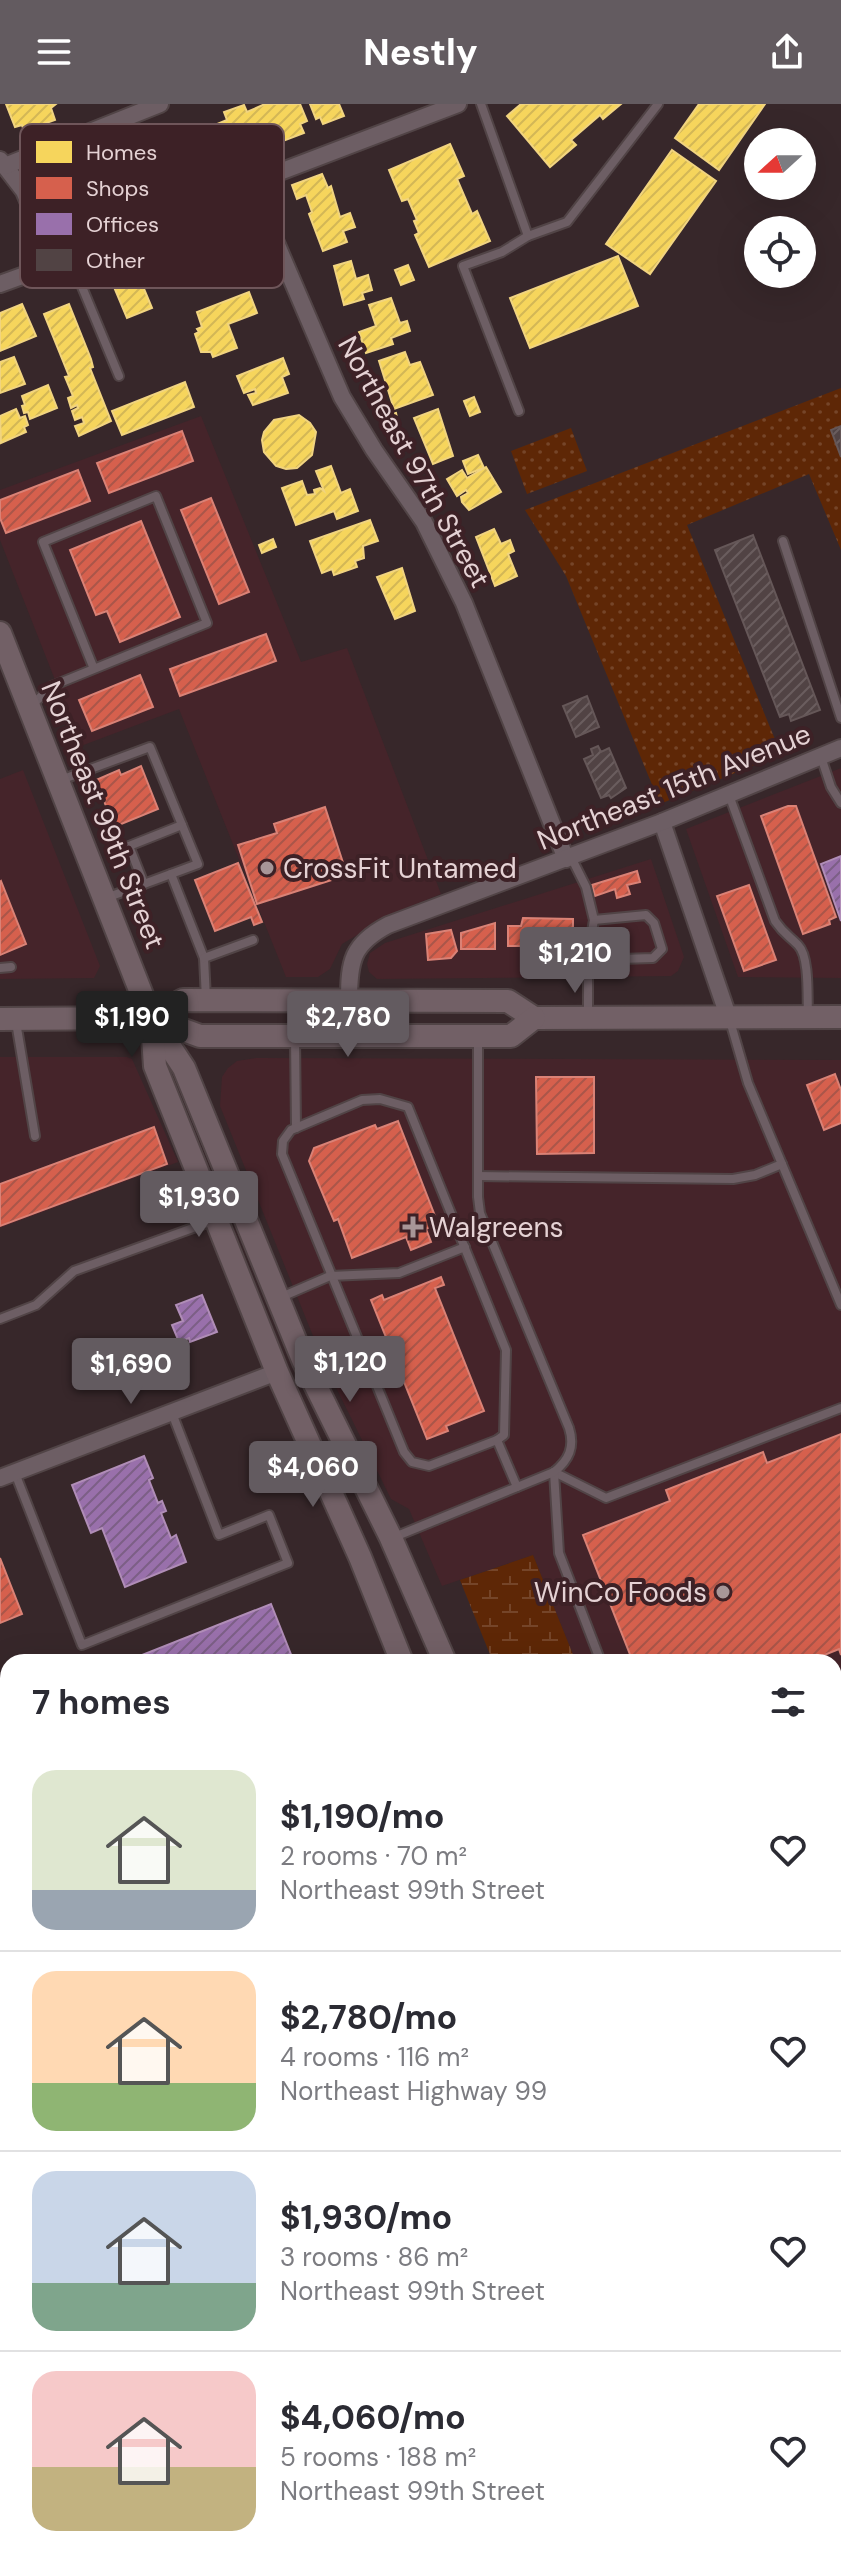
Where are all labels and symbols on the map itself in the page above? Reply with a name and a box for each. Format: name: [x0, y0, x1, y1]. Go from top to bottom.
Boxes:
legend: [20, 124, 284, 288]
north arrow: [744, 128, 816, 200]
text: Homes: [86, 138, 157, 167]
text: Shops: [86, 174, 149, 203]
text: Offices: [86, 210, 159, 239]
text: Other: [86, 246, 145, 275]
street label: Northeast 97th Street: [329, 330, 499, 594]
street label: Northeast 99th Street: [32, 676, 174, 954]
street label: Northeast 15th Avenue: [532, 715, 816, 859]
place label: CrossFit Untamed: [283, 850, 517, 887]
marker: CrossFit Untamed: [258, 859, 276, 877]
pin: $1,210: [510, 927, 640, 995]
pin: $1,190: [67, 991, 197, 1059]
pin: $2,780: [283, 991, 413, 1059]
pin: $1,930: [134, 1171, 264, 1239]
place label: Walgreens: [429, 1209, 564, 1246]
marker: Walgreens: [404, 1218, 422, 1236]
pin: $1,120: [285, 1336, 415, 1404]
pin: $1,690: [66, 1338, 196, 1406]
pin: $4,060: [248, 1441, 378, 1509]
place label: WinCo Foods: [534, 1574, 707, 1611]
marker: WinCo Foods: [714, 1583, 732, 1601]

